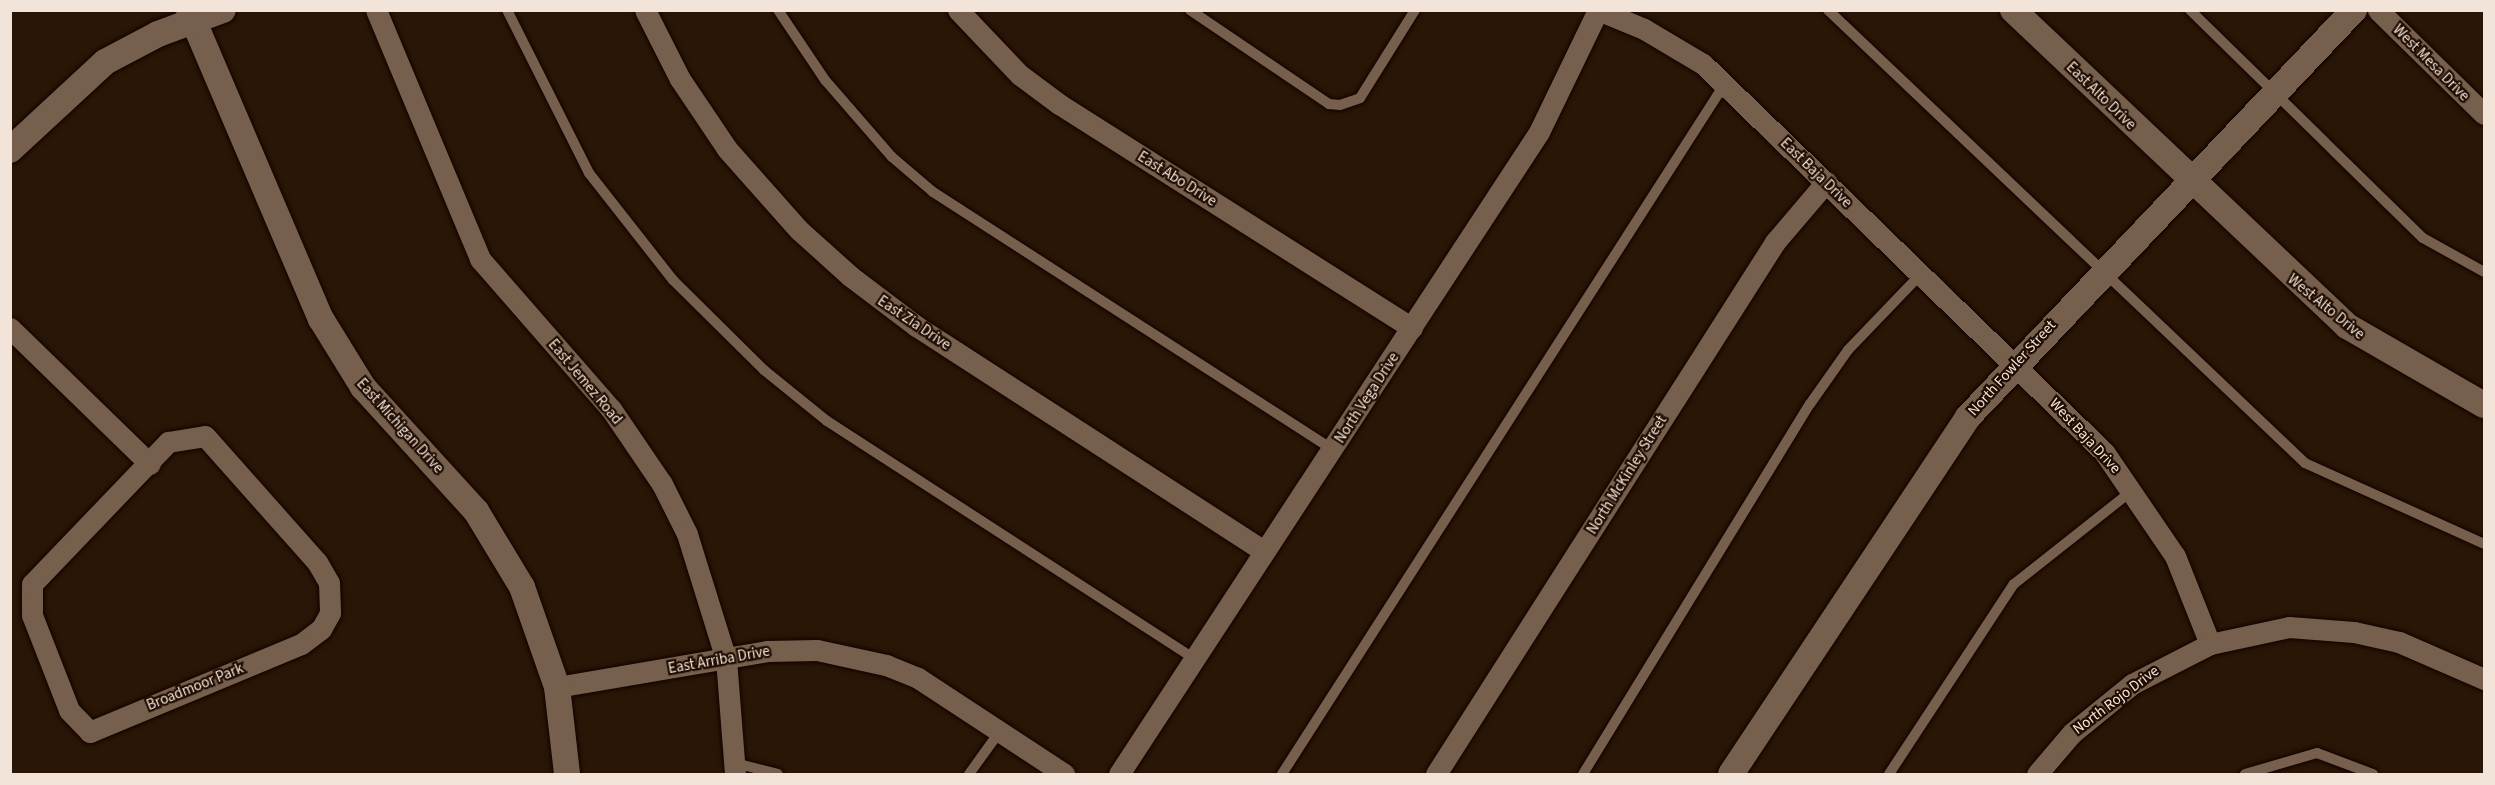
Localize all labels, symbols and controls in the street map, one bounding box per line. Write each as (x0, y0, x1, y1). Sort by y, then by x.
street label: West Mesa Drive (2389, 21, 2473, 105)
street label: East Alto Drive (2062, 58, 2140, 134)
street label: East Baja Drive (1776, 134, 1856, 212)
street label: East Abo Drive (1134, 148, 1220, 210)
street label: West Alto Drive (2284, 271, 2368, 343)
street label: East Zia Drive (874, 292, 954, 354)
street label: North Fowler Street (1964, 317, 2060, 419)
street label: East Jemez Road (544, 336, 626, 428)
street label: North Vega Drive (1331, 349, 1403, 447)
street label: East Michigan Drive (353, 375, 447, 477)
street label: West Baja Drive (2046, 395, 2124, 477)
street label: North McKinley Street (1583, 412, 1671, 538)
street label: East Arriba Drive (667, 642, 771, 678)
street label: Broadmoor Park (144, 659, 246, 715)
street label: North Rojo Drive (2069, 662, 2163, 738)

